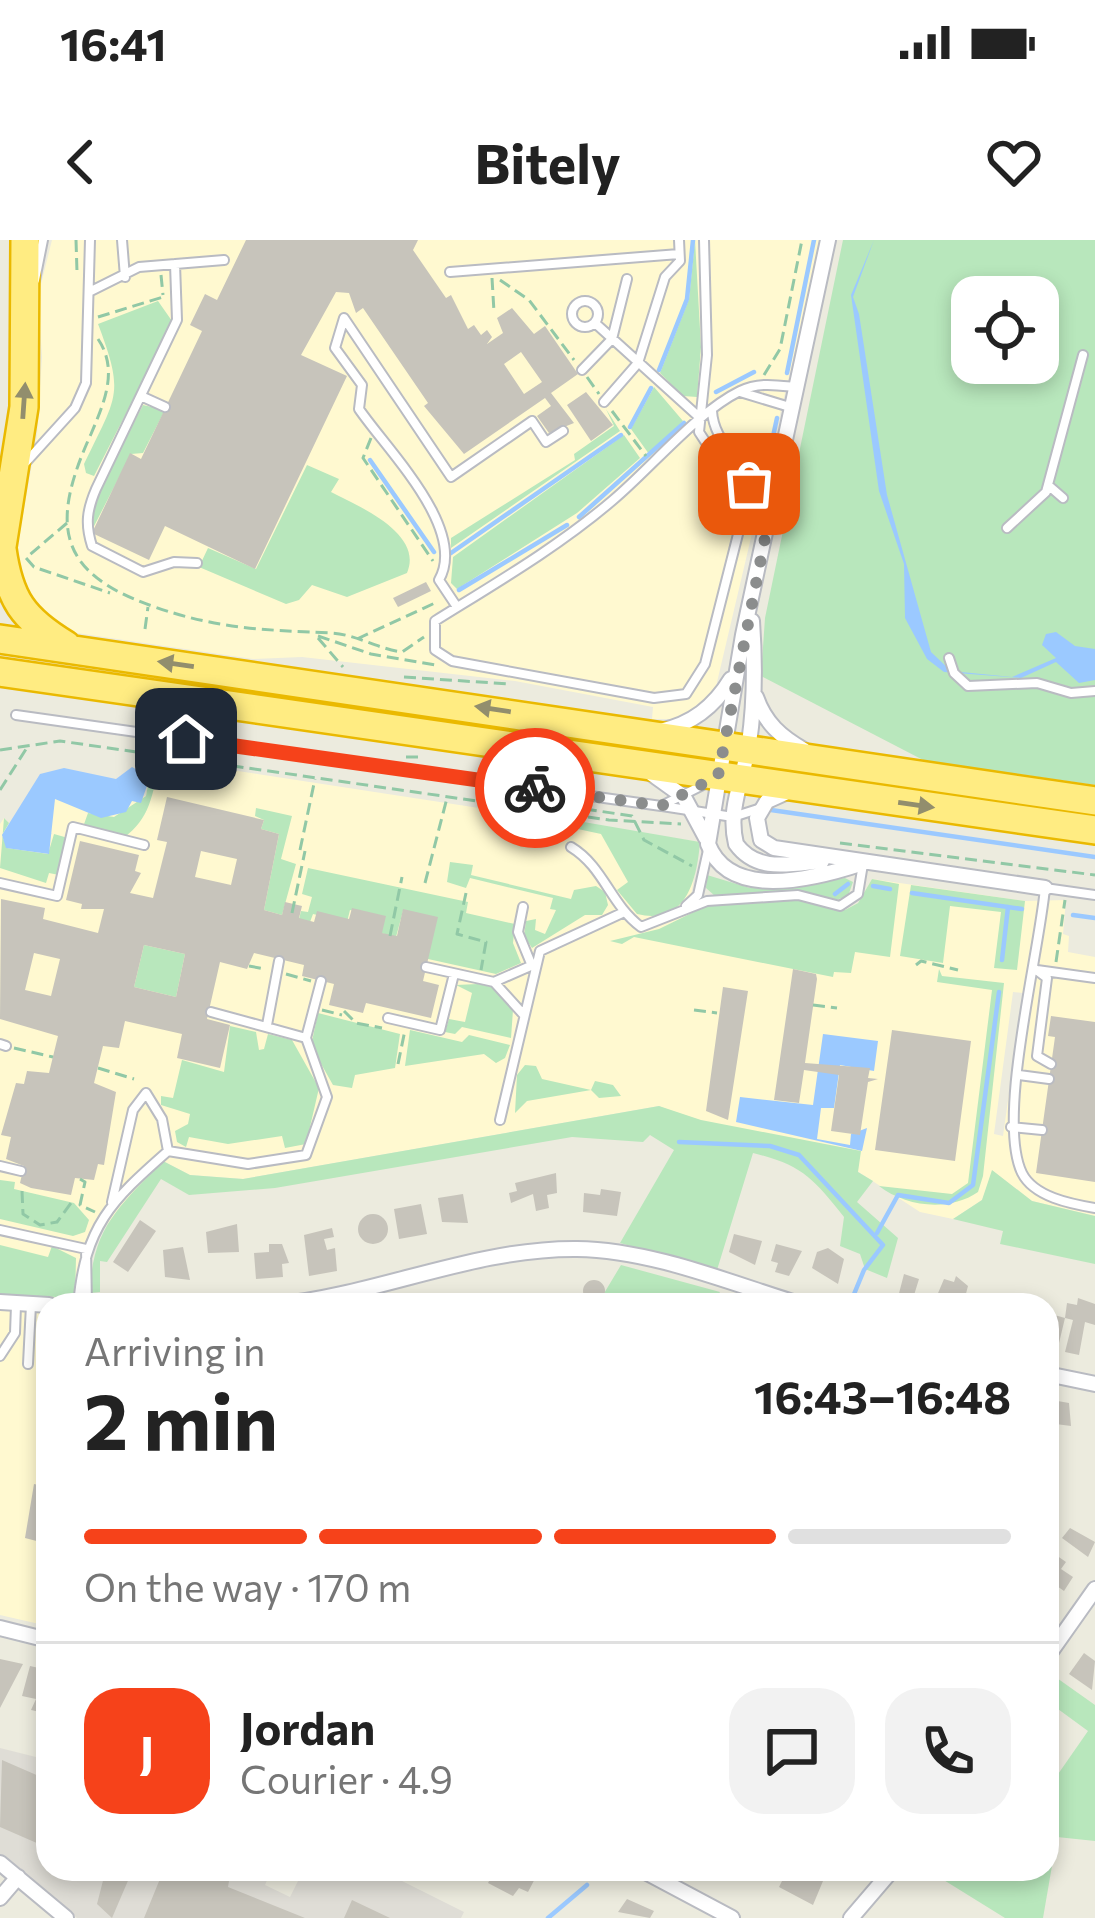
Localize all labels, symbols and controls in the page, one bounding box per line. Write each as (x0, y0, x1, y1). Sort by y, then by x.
text: 16:41 (60, 15, 167, 70)
icon: back (48, 129, 114, 195)
text: Bitely (474, 129, 621, 195)
icon: heart (981, 129, 1047, 195)
map controls (951, 276, 1059, 384)
button: locate (951, 276, 1059, 384)
one-way arrow (14, 382, 33, 419)
pin (698, 433, 800, 535)
icon: bag (716, 451, 782, 517)
one-way arrow (157, 654, 195, 673)
pin (135, 688, 237, 790)
one-way arrow (473, 700, 511, 718)
icon: home (153, 706, 219, 772)
courier (475, 728, 595, 848)
icon: bike (502, 755, 568, 821)
one-way arrow (898, 795, 936, 814)
text: Arriving in (84, 1326, 265, 1374)
text: 16:43–16:48 (754, 1368, 1011, 1423)
text: 2 min (84, 1371, 278, 1466)
text: On the way · 170 m (84, 1562, 411, 1610)
button: chat (729, 1688, 855, 1814)
button: phone (885, 1688, 1011, 1814)
text: Jordan (240, 1699, 375, 1754)
text: J (140, 1723, 154, 1778)
text: Courier · 4.9 (240, 1754, 453, 1802)

